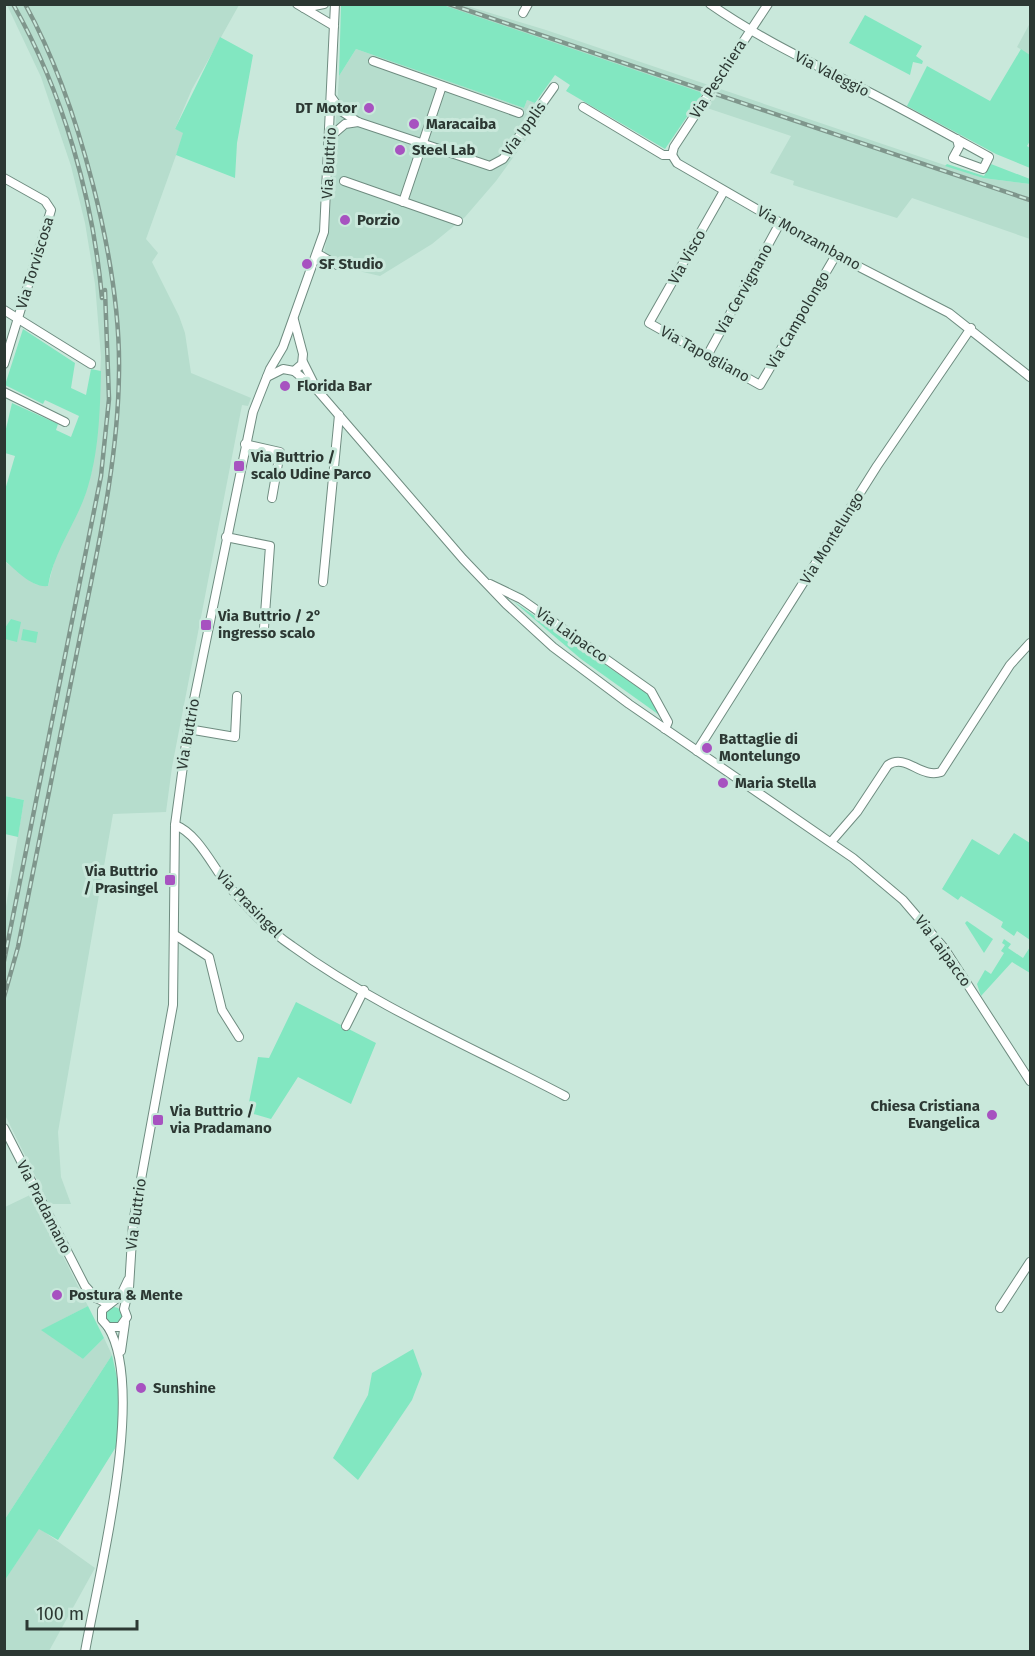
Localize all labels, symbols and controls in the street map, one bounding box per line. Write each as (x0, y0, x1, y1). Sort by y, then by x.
street label: Via Peschiera (686, 36, 750, 122)
street label: Via Valeggio (792, 47, 872, 101)
street label: Via Ipplis (498, 98, 550, 160)
place label: DT Motor (295, 99, 358, 117)
marker: DT Motor (362, 101, 376, 115)
place label: Maracaiba (426, 115, 496, 133)
marker: Maracaiba (407, 117, 421, 131)
street label: Via Buttrio (318, 126, 340, 200)
place label: Steel Lab (412, 141, 475, 159)
marker: Steel Lab (393, 143, 407, 157)
street label: Via Monzambano (754, 202, 864, 274)
place label: Porzio (357, 211, 400, 229)
marker: Porzio (338, 213, 352, 227)
street label: Via Torviscosa (12, 215, 58, 311)
street label: Via Visco (665, 226, 709, 288)
street label: Via Cervignano (712, 241, 776, 337)
place label: SF Studio (319, 255, 384, 273)
marker: SF Studio (300, 257, 314, 271)
street label: Via Campolongo (763, 268, 833, 372)
street label: Via Tapogliano (657, 322, 753, 386)
place label: Florida Bar (297, 377, 373, 395)
marker: Florida Bar (278, 379, 292, 393)
place label: Via Buttrio / scalo Udine Parco (250, 448, 371, 483)
marker: Via Buttrio / scalo Udine Parco (232, 459, 246, 473)
street label: Via Montelungo (796, 488, 868, 588)
street label: Via Laipacco (532, 604, 612, 666)
place label: Via Buttrio / 2° ingresso scalo (217, 607, 321, 642)
marker: Via Buttrio / 2° ingresso scalo (199, 618, 213, 632)
street label: Via Buttrio (173, 697, 203, 771)
place label: Battaglie di Montelungo (719, 730, 801, 765)
marker: Battaglie di Montelungo (700, 741, 714, 755)
place label: Maria Stella (735, 774, 816, 792)
marker: Maria Stella (716, 776, 730, 790)
place label: Via Buttrio / Prasingel (84, 862, 159, 897)
street label: Via Prasingel (212, 867, 286, 942)
marker: Via Buttrio / Prasingel (163, 873, 177, 887)
street label: Via Laipacco (911, 912, 975, 990)
place label: Chiesa Cristiana Evangelica (870, 1097, 980, 1132)
place label: Via Buttrio / via Pradamano (169, 1102, 272, 1137)
marker: Chiesa Cristiana Evangelica (985, 1108, 999, 1122)
marker: Via Buttrio / via Pradamano (151, 1113, 165, 1127)
street label: Via Pradamano (13, 1157, 75, 1257)
street label: Via Buttrio (122, 1177, 150, 1251)
place label: Postura & Mente (69, 1286, 183, 1304)
marker: Postura & Mente (50, 1288, 64, 1302)
place label: Sunshine (153, 1379, 216, 1397)
marker: Sunshine (134, 1381, 148, 1395)
scale bar (27, 1593, 136, 1631)
text: 100 m (36, 1603, 84, 1625)

